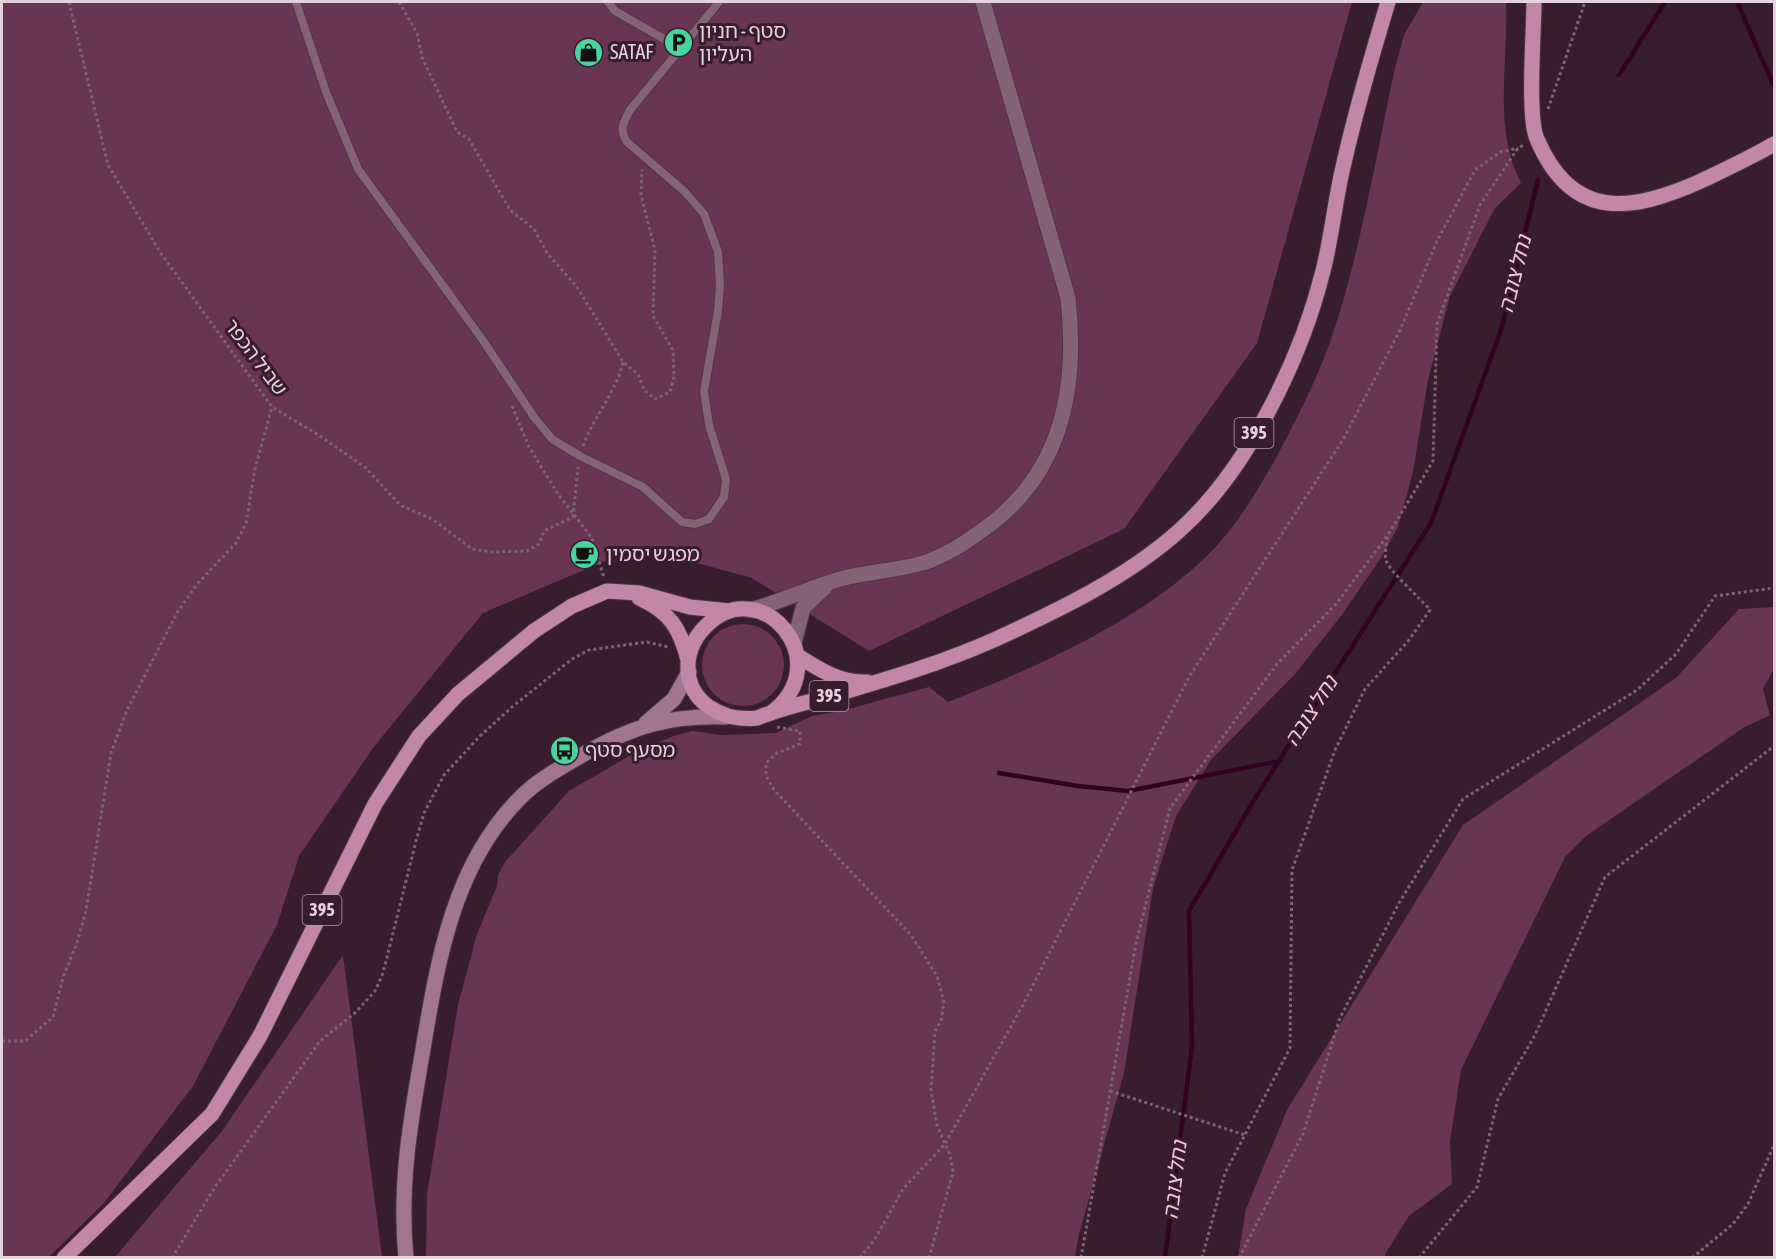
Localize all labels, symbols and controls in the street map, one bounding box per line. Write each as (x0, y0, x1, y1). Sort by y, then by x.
place label: סטף - חניון העליון (699, 19, 786, 65)
parking icon: סטף - חניון העליון (662, 26, 694, 58)
shop icon: SATAF (573, 36, 605, 68)
place label: SATAF (610, 40, 653, 63)
water label: נחל צובה (1493, 231, 1536, 315)
street label: שביל הכפר (220, 314, 293, 399)
road number: 395 (1234, 418, 1274, 448)
cafe icon: מפגש יסמין (569, 538, 601, 570)
place label: מפגש יסמין (606, 542, 700, 565)
water label: נחל צובה (1279, 669, 1343, 750)
road number: 395 (810, 681, 848, 711)
bus stop icon: מסעף סטף (548, 734, 580, 766)
place label: מסעף סטף (585, 738, 675, 761)
road number: 395 (302, 895, 342, 925)
water label: נחל צובה (1157, 1137, 1191, 1220)

